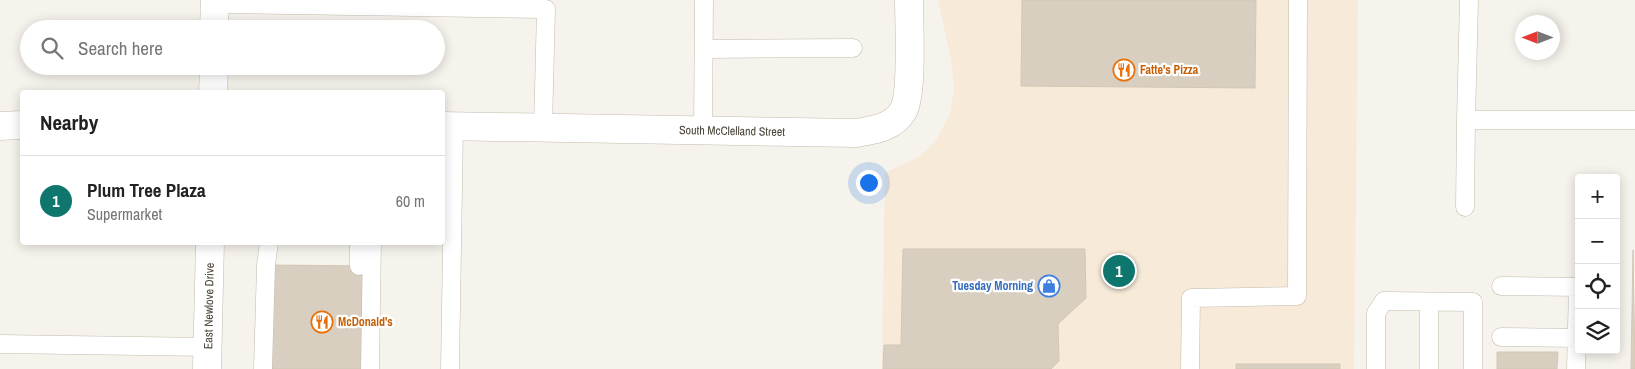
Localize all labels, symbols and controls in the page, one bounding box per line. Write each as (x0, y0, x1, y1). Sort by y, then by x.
north arrow (1515, 15, 1560, 60)
search box (20, 20, 445, 75)
icon: search (38, 34, 66, 62)
text: Search here (78, 35, 163, 61)
restaurant icon: Fatte's Pizza (1112, 58, 1136, 82)
place label: Fatte's Pizza (1140, 62, 1199, 78)
text: Nearby (40, 108, 98, 137)
street label: South McClelland Street (679, 122, 785, 140)
your location (856, 170, 882, 196)
map controls (1575, 174, 1620, 354)
button: + (1575, 174, 1620, 219)
text: Plum Tree Plaza (87, 177, 206, 203)
text: 1 (52, 190, 60, 212)
text: 60 m (396, 190, 425, 212)
text: Supermarket (87, 203, 162, 225)
button: − (1575, 219, 1620, 264)
pin: 1 (1103, 252, 1135, 290)
street label: East Newlove Drive (200, 263, 218, 349)
button: locate (1575, 264, 1620, 309)
shop icon: Tuesday Morning (1037, 274, 1061, 298)
place label: Tuesday Morning (952, 278, 1033, 294)
button: layers (1575, 309, 1620, 354)
restaurant icon: McDonald's (310, 310, 334, 334)
place label: McDonald's (338, 314, 393, 330)

